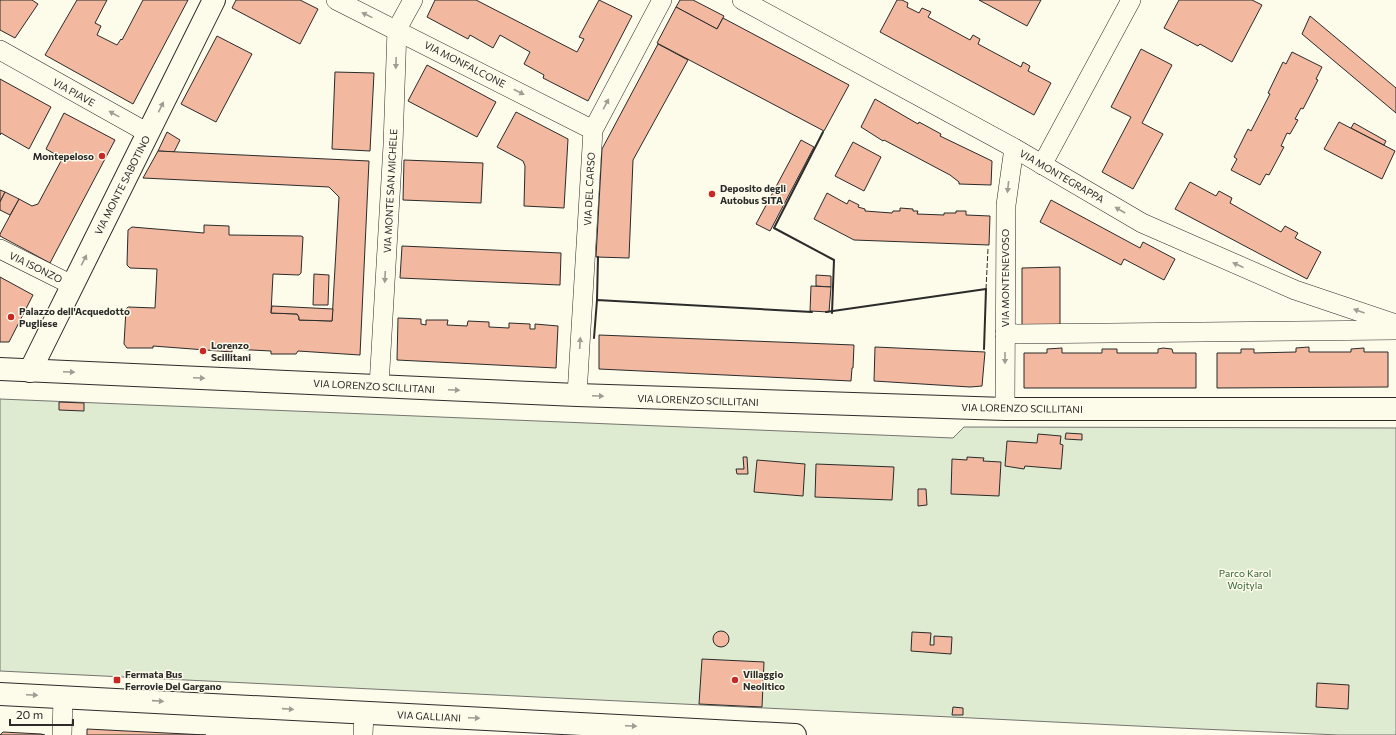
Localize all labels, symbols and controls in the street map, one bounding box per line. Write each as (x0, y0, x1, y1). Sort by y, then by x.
one-way arrow (361, 12, 372, 18)
street label: VIA MONFALCONE (422, 38, 508, 90)
one-way arrow (392, 57, 399, 69)
street label: VIA PIAVE (51, 75, 97, 109)
one-way arrow (513, 89, 524, 95)
one-way arrow (603, 99, 610, 110)
one-way arrow (158, 101, 164, 112)
one-way arrow (108, 110, 120, 117)
street label: VIA MONTE SAN MICHELE (381, 129, 399, 253)
street label: VIA MONTE SABOTINO (92, 133, 152, 237)
street label: VIA MONTEGRAPPA (1018, 147, 1107, 205)
place label: Montepeloso (33, 150, 94, 162)
marker: Montepeloso (97, 151, 107, 161)
street label: VIA DEL CARSO (581, 152, 597, 226)
one-way arrow (1005, 181, 1011, 193)
place label: Deposito degli Autobus SITA (720, 182, 786, 206)
marker: Deposito degli Autobus SITA (707, 189, 717, 199)
one-way arrow (1114, 206, 1126, 213)
street label: VIA MONTENEVOSO (999, 229, 1011, 327)
street label: VIA ISONZO (7, 249, 65, 285)
one-way arrow (81, 255, 88, 266)
one-way arrow (1232, 262, 1243, 268)
one-way arrow (382, 271, 389, 283)
place label: Palazzo dell'Acquedotto Pugliese (19, 305, 130, 329)
one-way arrow (1353, 308, 1365, 314)
marker: Palazzo dell'Acquedotto Pugliese (6, 312, 16, 322)
one-way arrow (577, 336, 583, 349)
place label: Lorenzo Scillitani (211, 339, 251, 363)
marker: Lorenzo Scillitani (198, 346, 208, 356)
one-way arrow (1002, 352, 1008, 365)
one-way arrow (63, 369, 75, 376)
one-way arrow (193, 375, 205, 382)
street label: VIA LORENZO SCILLITANI (313, 377, 435, 395)
one-way arrow (448, 386, 460, 393)
street label: VIA LORENZO SCILLITANI (637, 392, 759, 408)
one-way arrow (592, 393, 605, 399)
street label: VIA LORENZO SCILLITANI (961, 401, 1083, 415)
park label: Parco Karol Wojtyla (1219, 567, 1271, 591)
place label: Fermata Bus Ferrovie Del Gargano (125, 668, 222, 692)
place label: Villaggio Neolitico (743, 668, 785, 692)
marker: Fermata Bus Ferrovie Del Gargano (112, 675, 122, 685)
marker: Villaggio Neolitico (730, 675, 740, 685)
one-way arrow (26, 692, 38, 699)
one-way arrow (152, 697, 164, 704)
scale bar (10, 701, 73, 727)
one-way arrow (282, 705, 294, 712)
text: 20 m (16, 707, 43, 721)
street label: VIA GALLIANI (397, 708, 461, 724)
one-way arrow (468, 715, 480, 722)
one-way arrow (625, 722, 637, 729)

